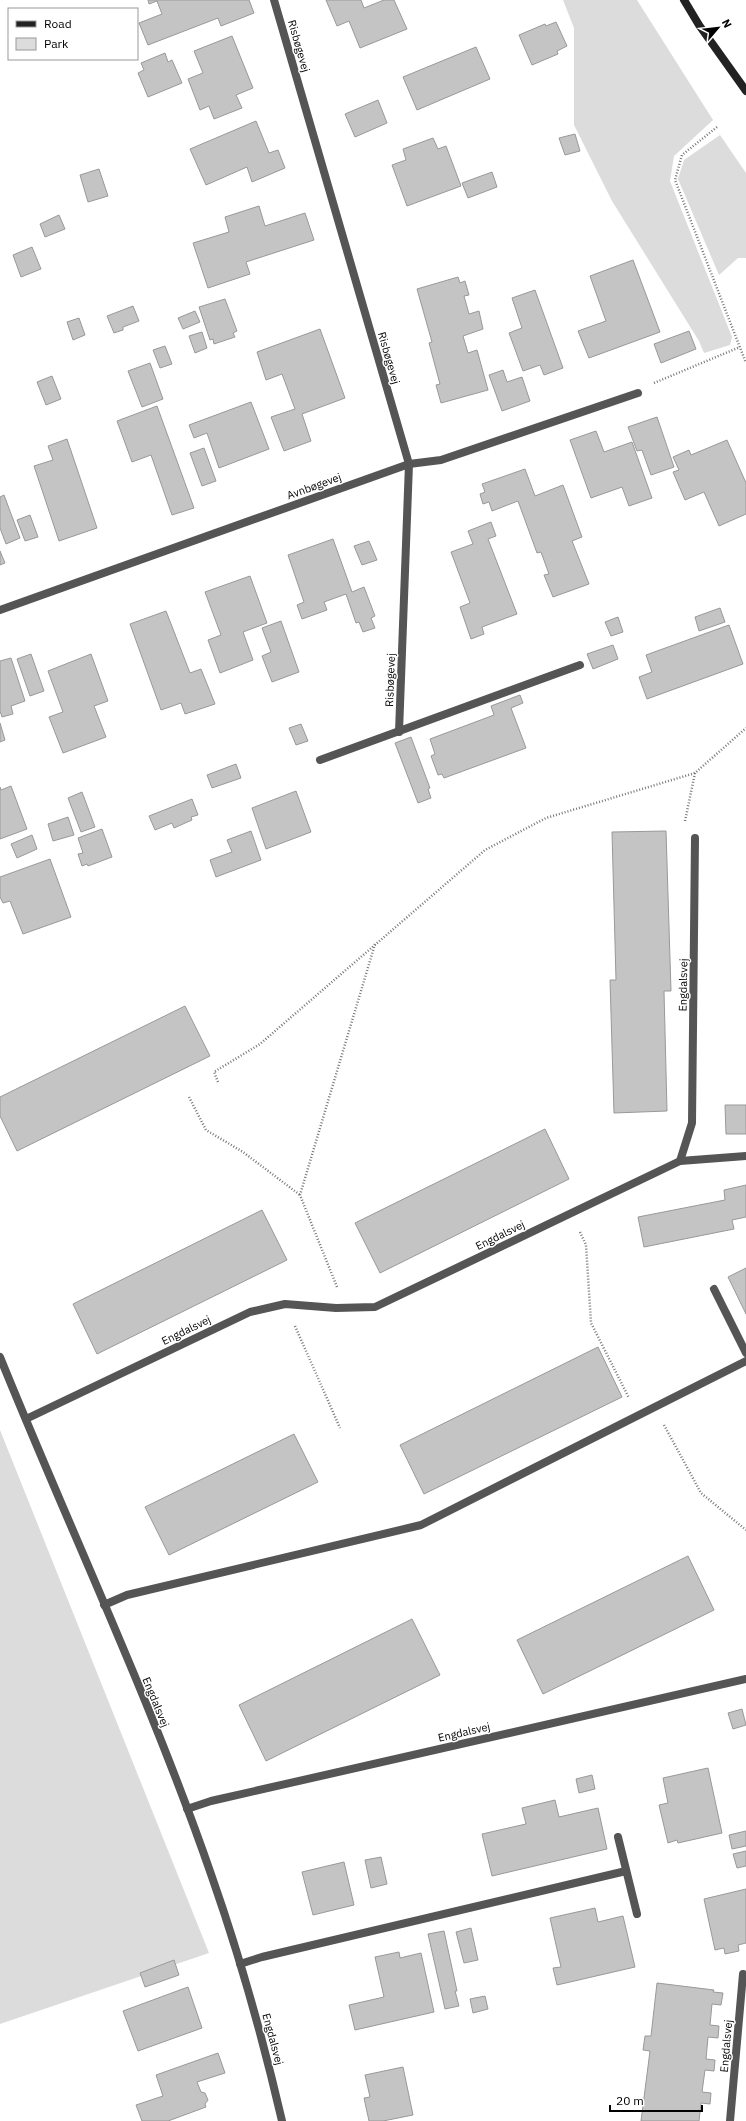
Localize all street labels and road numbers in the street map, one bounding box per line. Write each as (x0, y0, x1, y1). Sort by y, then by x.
street label: Risbøgevej (285, 18, 313, 74)
street label: Risbøgevej (375, 330, 403, 386)
street label: Avnbøgevej (285, 470, 343, 502)
street label: Risbøgevej (382, 653, 398, 707)
street label: Engdalsvej (676, 958, 690, 1012)
street label: Engdalsvej (473, 1217, 527, 1253)
street label: Engdalsvej (159, 1312, 213, 1348)
street label: Engdalsvej (140, 1675, 172, 1729)
street label: Engdalsvej (437, 1719, 491, 1745)
street label: Engdalsvej (259, 2012, 287, 2066)
street label: Engdalsvej (717, 2019, 735, 2073)

